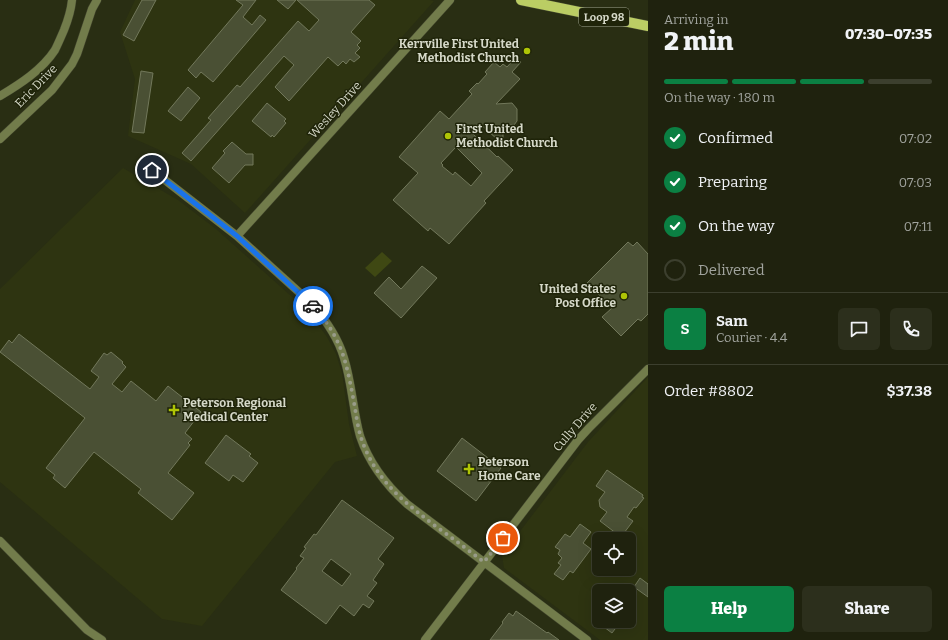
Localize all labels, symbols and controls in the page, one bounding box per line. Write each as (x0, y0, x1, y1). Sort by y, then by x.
road number: Loop 98 (579, 8, 629, 26)
text: Arriving in (664, 12, 729, 27)
text: 07:30–07:35 (845, 25, 932, 43)
text: 2 min (664, 26, 734, 57)
place label: Kerrville First United Methodist Church (399, 37, 520, 65)
marker: Kerrville First United Methodist Church (522, 46, 532, 56)
street label: Eric Drive (12, 62, 60, 110)
street label: Wesley Drive (306, 79, 364, 141)
text: On the way · 180 m (664, 90, 775, 105)
place label: First United Methodist Church (456, 122, 558, 150)
icon: check (664, 127, 686, 149)
text: Confirmed (698, 129, 773, 147)
marker: First United Methodist Church (443, 131, 453, 141)
text: 07:02 (899, 131, 932, 146)
pin (135, 153, 169, 187)
icon: home (141, 159, 163, 181)
icon: check (664, 171, 686, 193)
text: Preparing (698, 173, 767, 191)
text: 07:03 (899, 175, 932, 190)
icon: check (664, 215, 686, 237)
text: On the way (698, 217, 775, 235)
text: 07:11 (904, 219, 932, 234)
text: Delivered (698, 261, 765, 279)
place label: United States Post Office (539, 282, 616, 310)
courier (293, 286, 333, 326)
marker: United States Post Office (619, 291, 629, 301)
icon: car (302, 295, 324, 317)
button: chat (838, 308, 880, 350)
button: phone (890, 308, 932, 350)
text: Sam (716, 312, 748, 330)
text: S (680, 320, 690, 338)
text: Courier · 4.4 (716, 330, 787, 345)
text: Order #8802 (664, 382, 754, 400)
text: $37.38 (887, 382, 932, 400)
place label: Peterson Regional Medical Center (183, 396, 287, 424)
street label: Cully Drive (550, 400, 600, 454)
marker: Peterson Regional Medical Center (168, 404, 180, 416)
place label: Peterson Home Care (478, 455, 541, 483)
marker: Peterson Home Care (463, 463, 475, 475)
pin (486, 521, 520, 555)
icon: bag (492, 527, 514, 549)
map controls (592, 532, 636, 628)
button: locate (592, 532, 636, 576)
button: layers (592, 584, 636, 628)
button: Help (664, 586, 794, 632)
button: Share (802, 586, 932, 632)

